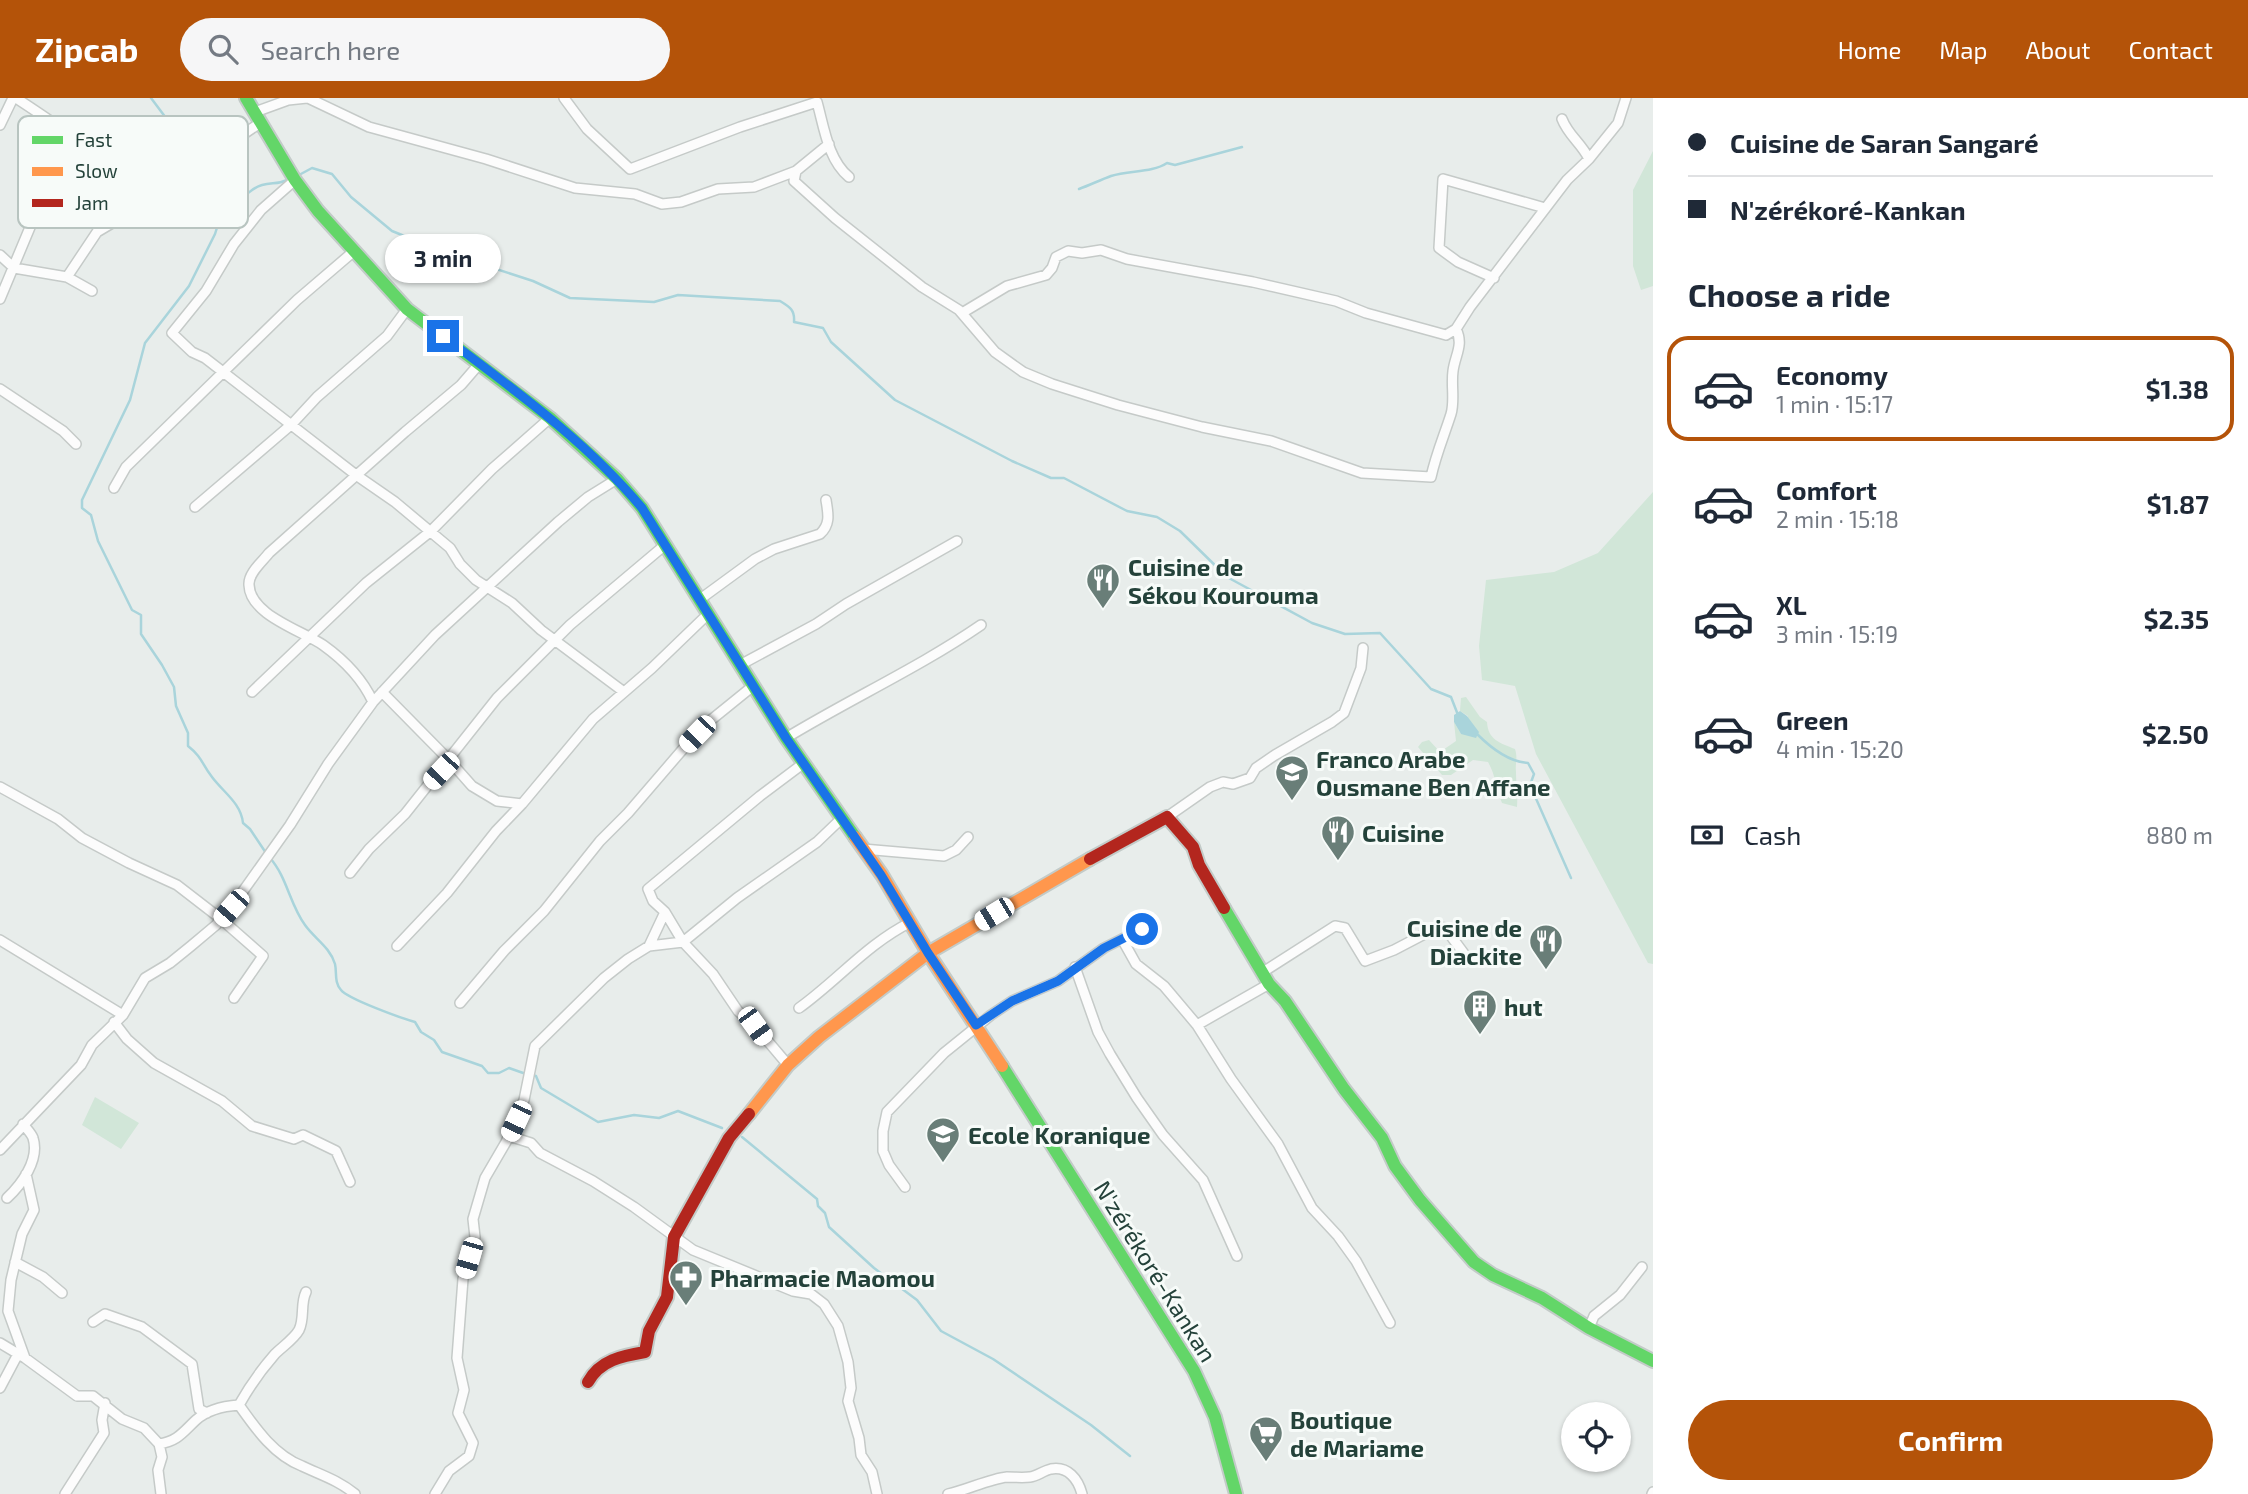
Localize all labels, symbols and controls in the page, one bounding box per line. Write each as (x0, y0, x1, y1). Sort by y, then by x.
search box (180, 18, 670, 81)
text: Zipcab (35, 29, 138, 69)
icon: search (204, 30, 242, 68)
text: Search here (260, 34, 400, 65)
text: Home (1838, 35, 1901, 64)
text: Map (1939, 35, 1987, 64)
text: About (2025, 35, 2091, 64)
text: Contact (2129, 35, 2213, 64)
legend (18, 116, 248, 228)
text: Cuisine de Saran Sangaré (1730, 127, 2039, 158)
text: Fast (75, 128, 112, 151)
text: Slow (75, 159, 118, 182)
text: Jam (75, 191, 109, 214)
text: N'zérékoré-Kankan (1730, 194, 1966, 225)
callout: 3 min (385, 234, 501, 284)
text: 3 min (414, 244, 472, 272)
text: Choose a ride (1688, 275, 1891, 313)
route end (427, 320, 459, 352)
icon: car (1692, 357, 1755, 420)
text: Economy (1776, 359, 1888, 390)
text: $1.38 (2145, 373, 2209, 404)
text: 1 min · 15:17 (1776, 390, 1893, 418)
icon: car (1692, 472, 1755, 535)
text: Comfort (1776, 474, 1877, 505)
text: $1.87 (2146, 488, 2209, 519)
text: 2 min · 15:18 (1776, 505, 1899, 533)
place label: Cuisine de Sékou Kourouma (1128, 552, 1319, 609)
restaurant icon: Cuisine de Sékou Kourouma (1084, 561, 1122, 610)
icon: car (1692, 587, 1755, 650)
text: XL (1776, 589, 1807, 620)
text: $2.35 (2143, 603, 2209, 634)
text: 3 min · 15:19 (1776, 620, 1898, 648)
icon: car (1692, 702, 1755, 765)
text: Green (1776, 704, 1849, 735)
car (675, 712, 720, 756)
text: $2.50 (2142, 718, 2209, 749)
text: 4 min · 15:20 (1776, 735, 1904, 763)
place label: Franco Arabe Ousmane Ben Affane (1316, 744, 1551, 801)
car (419, 748, 464, 794)
school or university icon: Franco Arabe Ousmane Ben Affane (1273, 753, 1311, 802)
restaurant icon: Cuisine (1319, 813, 1357, 862)
icon: cash (1688, 816, 1726, 854)
place label: Cuisine (1362, 818, 1444, 847)
text: Cash (1744, 819, 1801, 850)
text: 880 m (2146, 821, 2213, 849)
car (210, 885, 253, 931)
car (971, 894, 1018, 934)
route start (1126, 913, 1158, 945)
place label: Cuisine de Diackite (1407, 913, 1522, 970)
restaurant icon: Cuisine de Diackite (1527, 922, 1565, 971)
building icon: hut (1461, 987, 1499, 1036)
place label: hut (1504, 992, 1543, 1021)
car (735, 1003, 776, 1049)
car (498, 1098, 535, 1144)
school or university icon: Ecole Koranique (924, 1115, 962, 1164)
place label: Ecole Koranique (968, 1120, 1151, 1149)
street label: N'zérékoré-Kankan (1089, 1175, 1223, 1367)
car (454, 1235, 485, 1281)
pharmacy icon: Pharmacie Maomou (667, 1258, 705, 1307)
place label: Pharmacie Maomou (710, 1263, 935, 1292)
button: Confirm (1688, 1400, 2213, 1480)
map controls (1561, 1402, 1631, 1472)
button: locate (1561, 1402, 1631, 1472)
place label: Boutique de Mariame (1290, 1405, 1424, 1462)
supermarket icon: Boutique de Mariame (1247, 1414, 1285, 1463)

